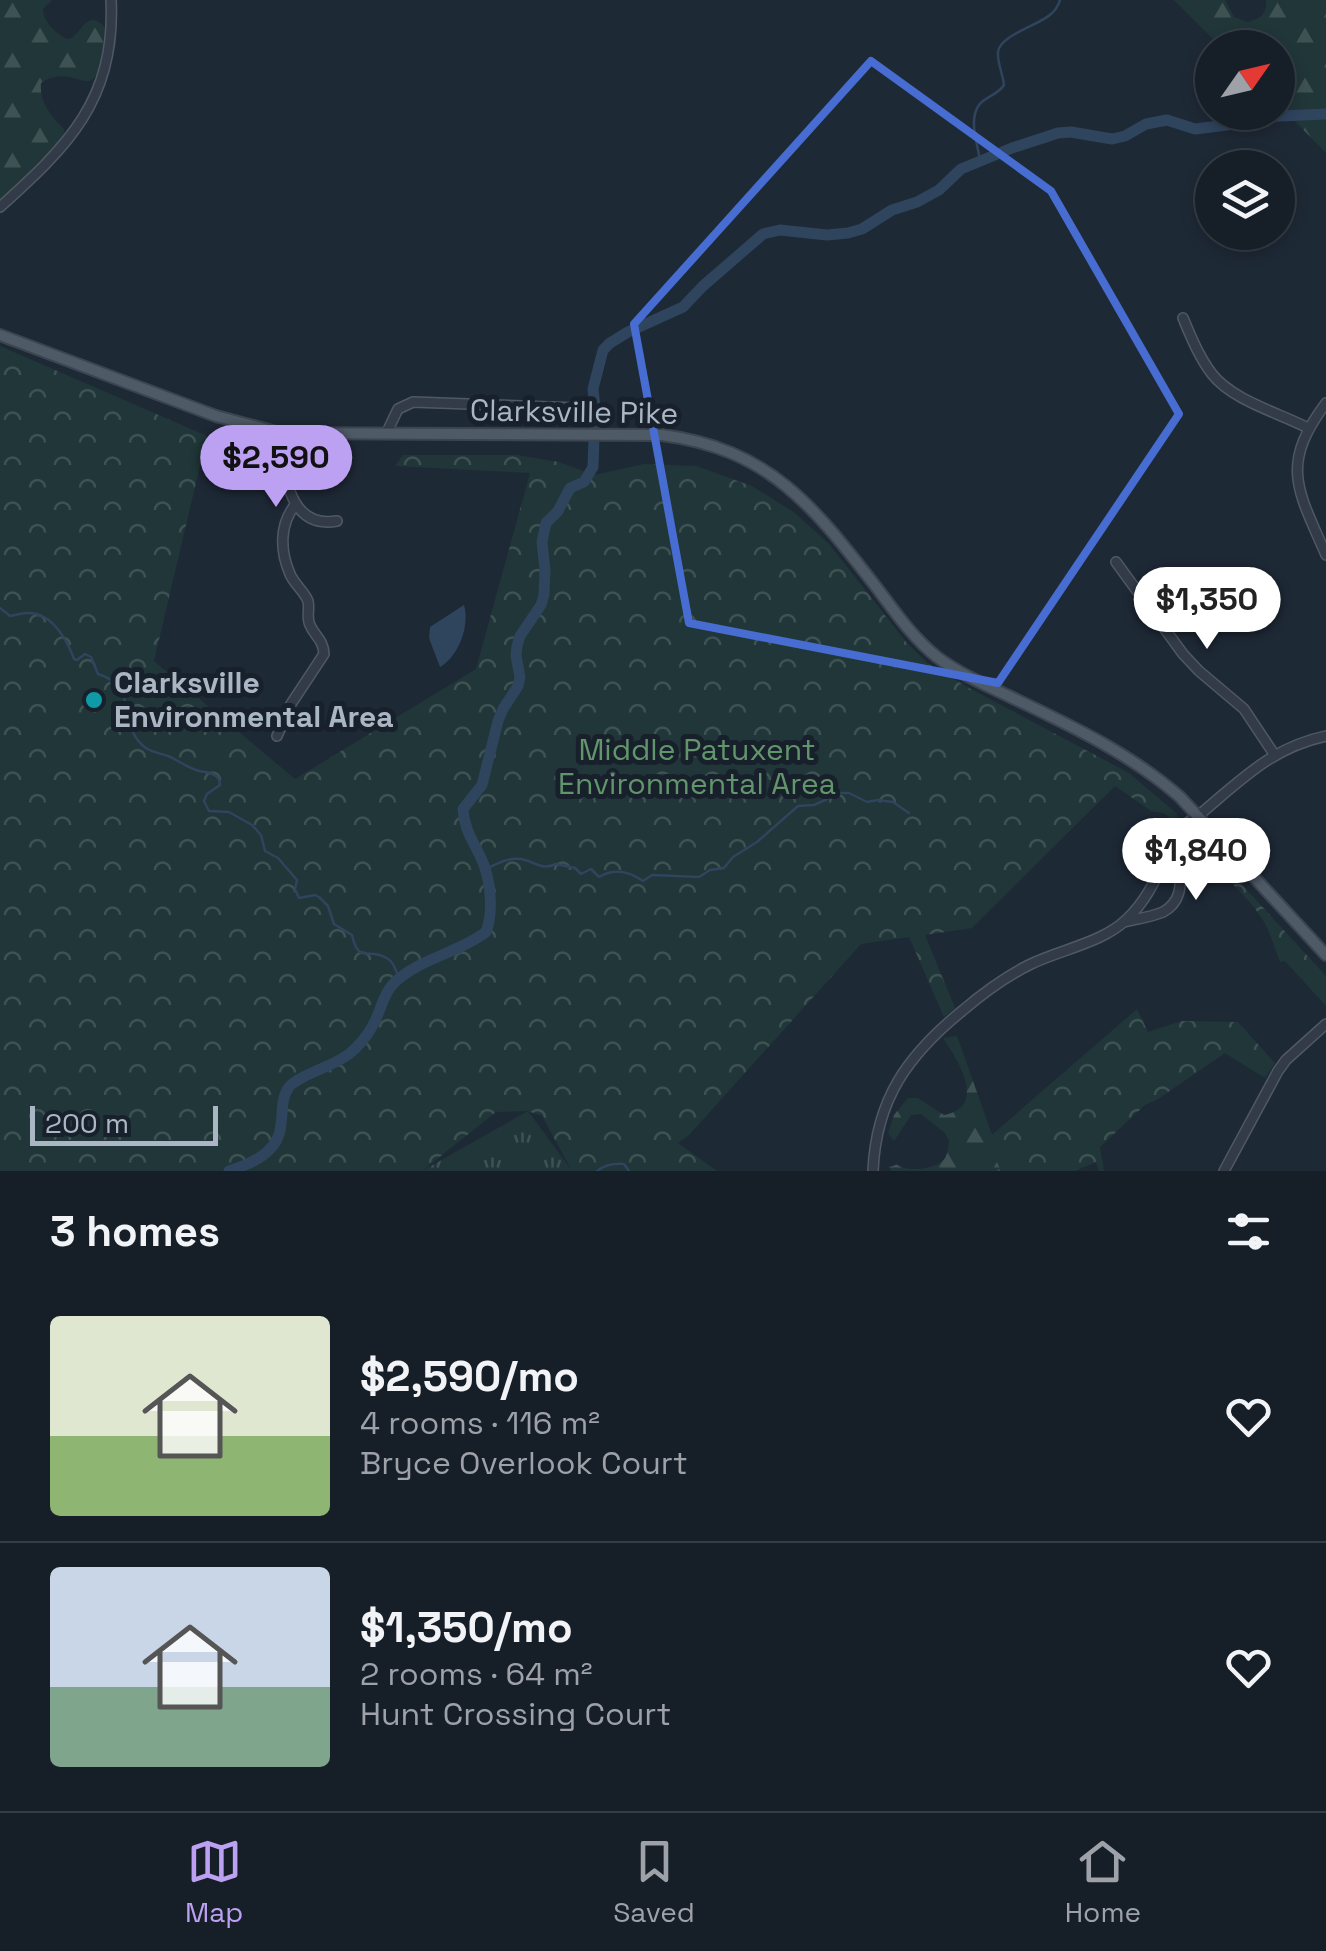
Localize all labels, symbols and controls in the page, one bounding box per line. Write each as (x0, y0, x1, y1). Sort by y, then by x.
north arrow (1195, 30, 1295, 130)
map controls (1195, 30, 1295, 250)
button: layers (1195, 150, 1295, 250)
street label: Clarksville Pike (469, 390, 679, 433)
pin: $2,590 (195, 425, 357, 510)
text: $2,590 (222, 437, 330, 477)
pin: $1,350 (1126, 567, 1288, 652)
text: $1,350 (1156, 579, 1258, 619)
place label: Clarksville Environmental Area (114, 663, 394, 736)
marker: Clarksville Environmental Area (83, 689, 105, 711)
park label: Middle Patuxent Environmental Area (558, 730, 836, 803)
pin: $1,840 (1115, 818, 1277, 903)
text: $1,840 (1144, 830, 1248, 870)
scale bar (30, 1101, 218, 1146)
text: 200 m (45, 1105, 129, 1141)
icon: filters (1221, 1204, 1276, 1259)
text: 3 homes (50, 1205, 220, 1258)
text: $2,590/mo (360, 1350, 579, 1403)
icon: home (130, 1356, 250, 1476)
icon: heart (1221, 1389, 1276, 1444)
text: 4 rooms · 116 m² (360, 1403, 600, 1443)
text: Bryce Overlook Court (360, 1443, 688, 1483)
text: $1,350/mo (360, 1601, 573, 1654)
icon: home (130, 1607, 250, 1727)
icon: heart (1221, 1640, 1276, 1695)
text: 2 rooms · 64 m² (360, 1654, 592, 1694)
text: Hunt Crossing Court (360, 1694, 671, 1734)
tab: Map (185, 1834, 243, 1930)
tab: Saved (613, 1834, 695, 1930)
tab: Home (1065, 1834, 1141, 1930)

